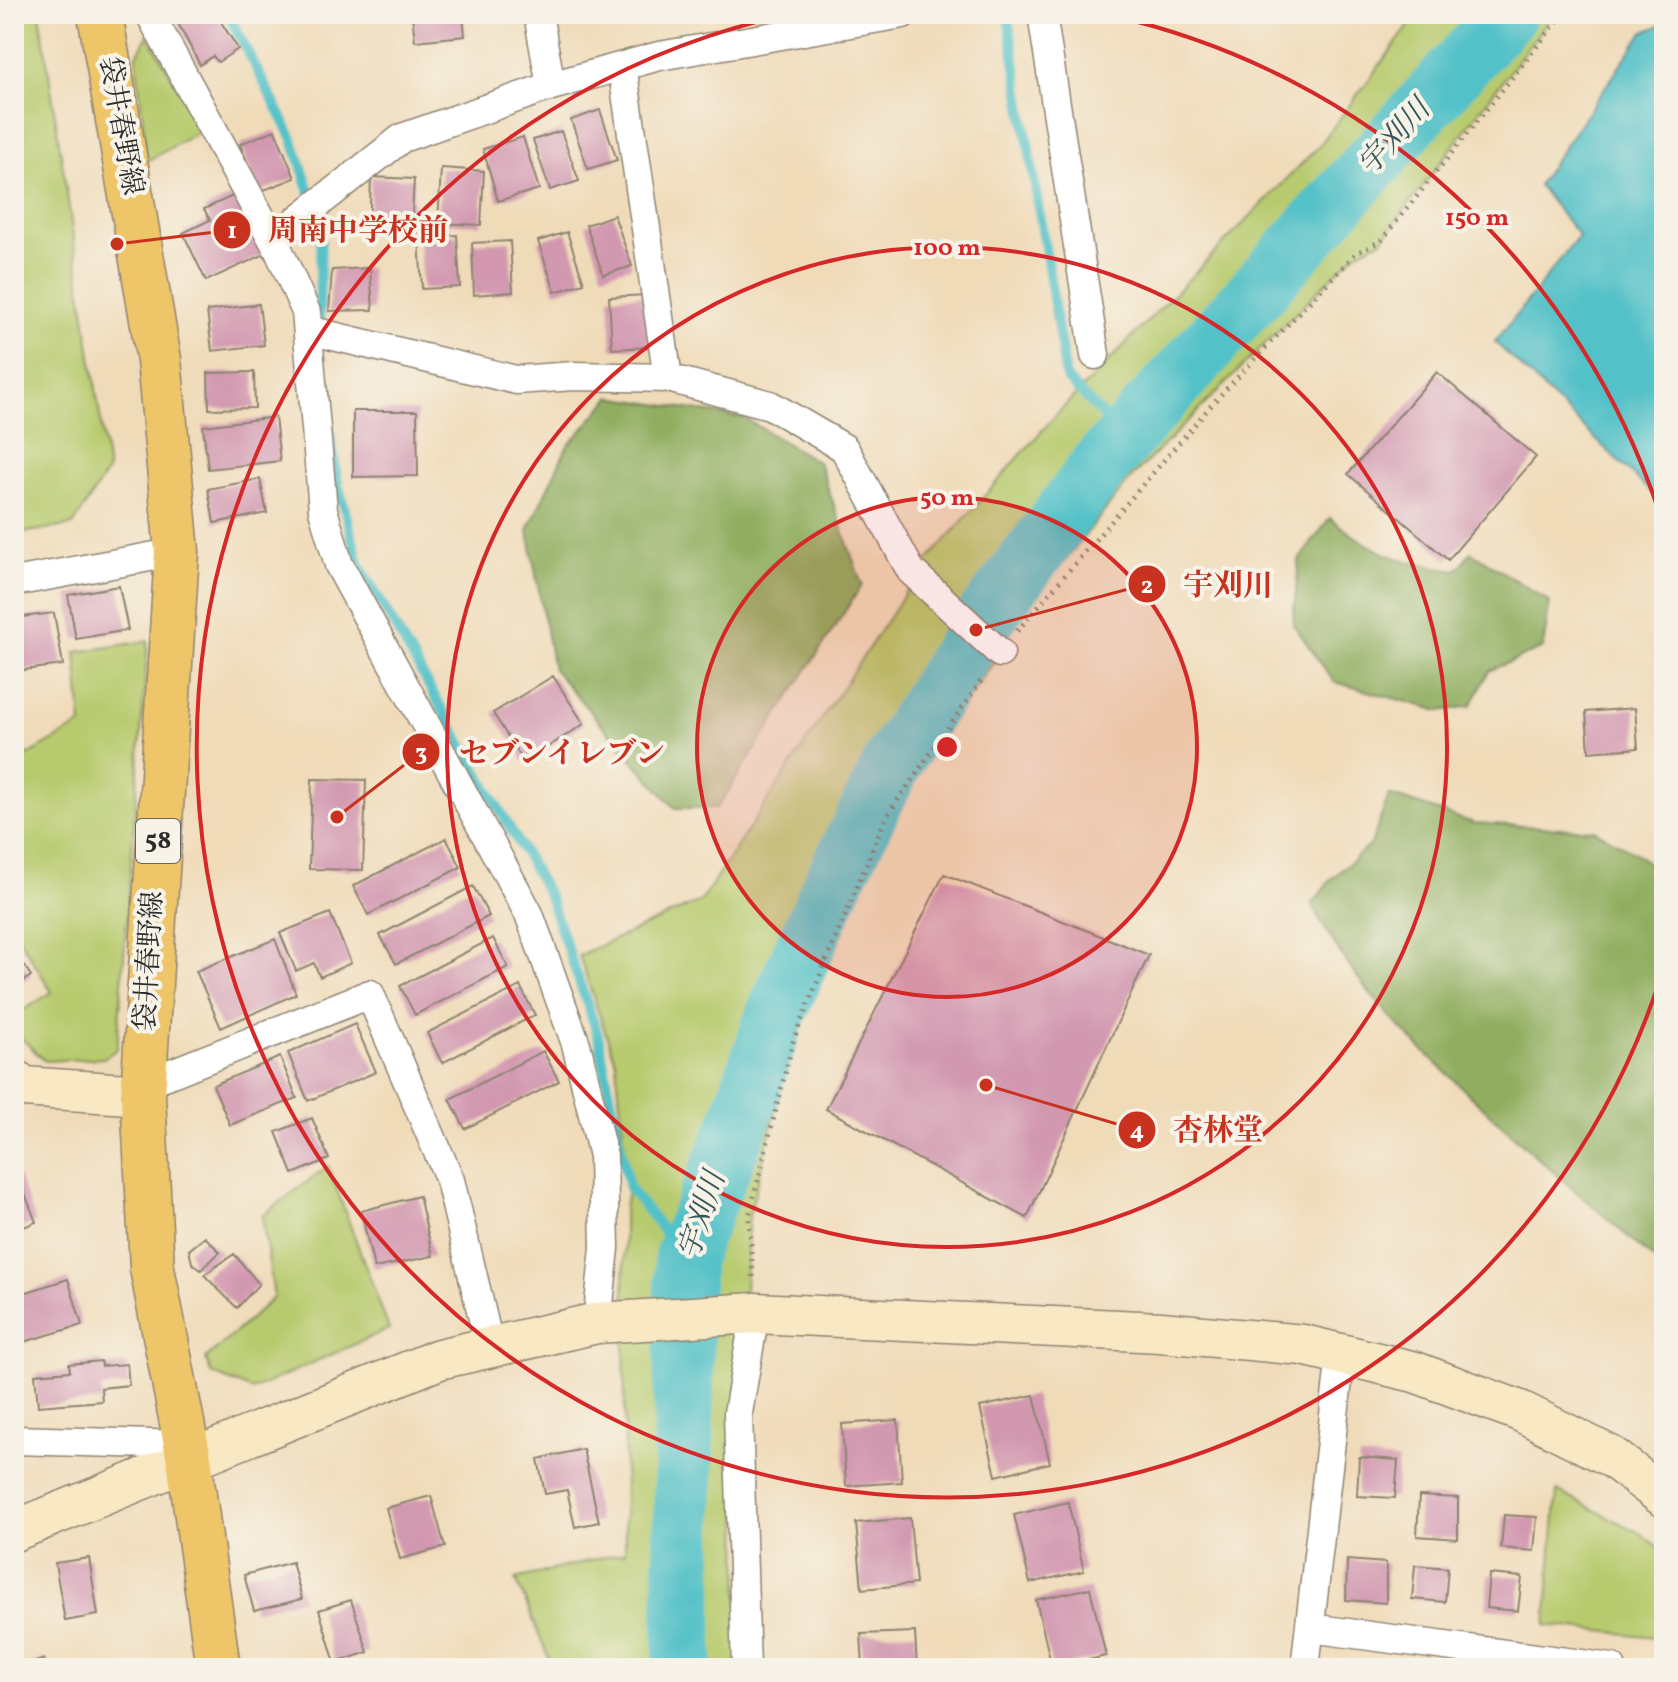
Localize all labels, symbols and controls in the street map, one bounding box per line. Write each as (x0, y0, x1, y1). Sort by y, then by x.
street label: 袋井春野線 (89, 54, 151, 198)
water label: 宇刈川 (1349, 88, 1443, 185)
text: 150 m (1445, 202, 1509, 236)
callout: 周南中学校前 (212, 203, 464, 257)
text: 周南中学校前 (268, 211, 448, 253)
text: 1 (227, 215, 237, 249)
text: 100 m (913, 232, 981, 266)
text: 50 m (920, 482, 974, 516)
callout: 宇刈川 (1127, 557, 1289, 611)
text: 宇刈川 (1183, 566, 1273, 608)
text: 2 (1141, 570, 1153, 604)
callout: セブンイレブン (401, 725, 683, 779)
centre of rings (933, 733, 961, 761)
text: セブンイレブン (459, 734, 665, 776)
text: 3 (415, 737, 427, 771)
road number: 58 (136, 819, 180, 863)
street label: 袋井春野線 (127, 890, 173, 1032)
callout: 杏林堂 (1117, 1103, 1279, 1157)
text: 杏林堂 (1173, 1111, 1263, 1153)
text: 4 (1130, 1115, 1144, 1149)
water label: 宇刈川 (669, 1164, 738, 1265)

